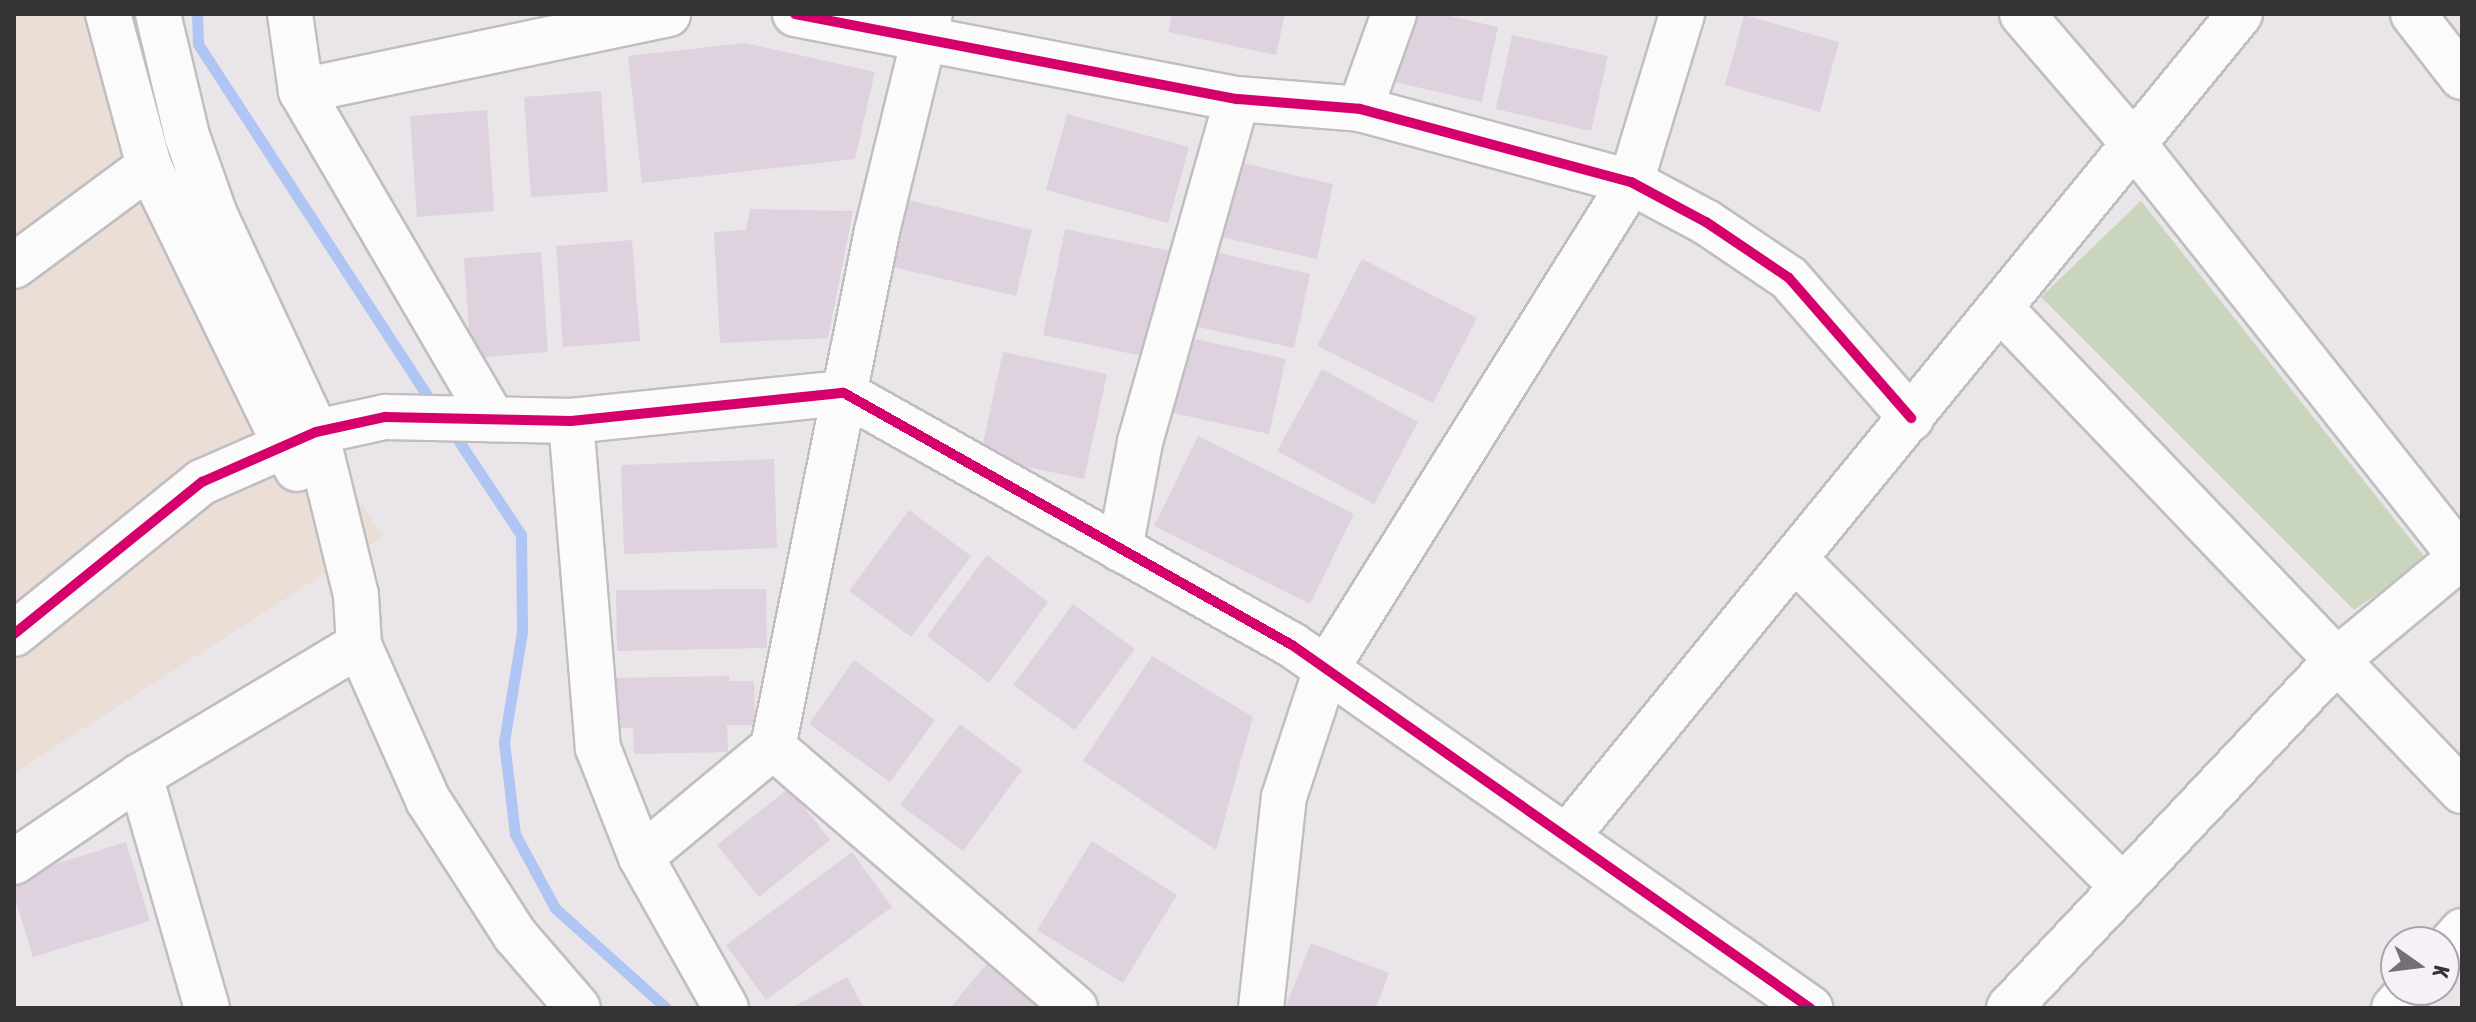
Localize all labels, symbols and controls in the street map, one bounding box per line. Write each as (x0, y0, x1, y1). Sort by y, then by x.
north arrow (2380, 926, 2460, 1006)
text: K (2427, 963, 2455, 980)

